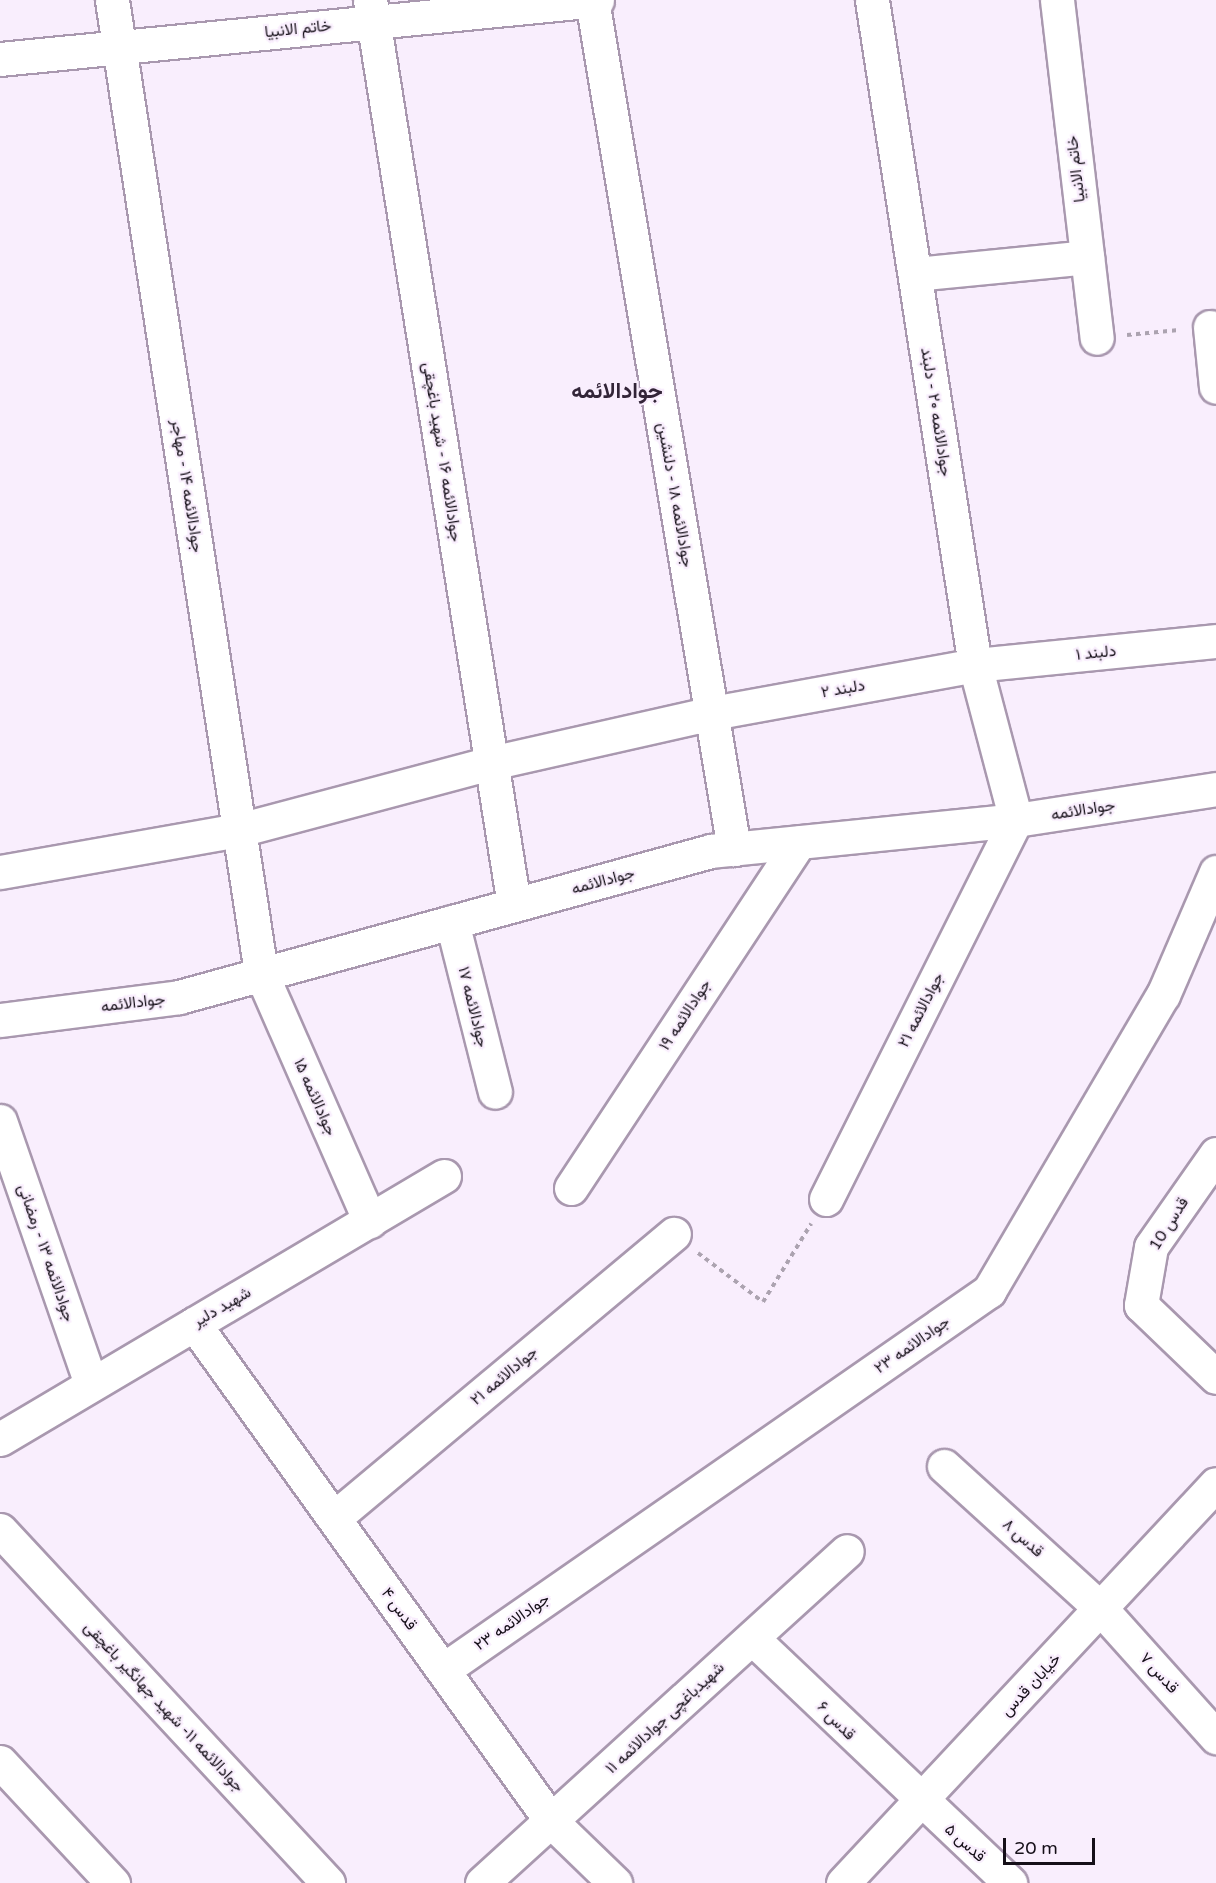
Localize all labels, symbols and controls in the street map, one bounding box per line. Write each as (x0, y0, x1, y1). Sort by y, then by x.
street label: خاتم الانبیا (264, 16, 332, 42)
street label: خاتم الانبیا (1062, 135, 1090, 203)
street label: جوادالائمه ۲۰ - دلبند (916, 346, 956, 478)
street label: جوادالائمه ۱۶ - شهید باغچقی (418, 361, 466, 543)
district label: جوادالائمه (571, 379, 663, 405)
street label: جوادالائمه ۱۴ - مهاجر (167, 418, 207, 554)
street label: جوادالائمه ۱۸ - دلنشین (653, 421, 697, 569)
street label: دلبند ۱ (1075, 641, 1117, 665)
street label: دلبند ۲ (820, 676, 866, 702)
street label: جوادالائمه (1050, 795, 1116, 825)
street label: جوادالائمه (569, 863, 637, 899)
street label: جوادالائمه ۱۷ (454, 965, 492, 1049)
street label: جوادالائمه ۲۱ (894, 969, 948, 1051)
street label: جوادالائمه ۱۹ (655, 976, 715, 1054)
street label: جوادالائمه (100, 990, 166, 1016)
street label: جوادالائمه ۱۵ (289, 1055, 341, 1139)
street label: جوادالائمه ۱۳ - رمضانی (13, 1182, 79, 1324)
street label: قدس 10 (1145, 1194, 1193, 1254)
street label: شهید دلیر (190, 1283, 254, 1331)
street label: جوادالائمه ۲۳ (871, 1312, 953, 1378)
street label: جوادالائمه ۲۱ (467, 1342, 541, 1410)
street label: قدس ۸ (999, 1515, 1047, 1561)
street label: قدس ۴ (377, 1584, 421, 1634)
street label: جوادالائمه ۲۳ (471, 1589, 553, 1655)
street label: جوادالائمه ۱۱- شهید جهانگیر باغچقی (80, 1618, 248, 1796)
street label: خیابان قدس (997, 1649, 1065, 1721)
street label: قدس ۷ (1136, 1649, 1182, 1697)
street label: شهیدباغچی جوادالائمه ۱۱ (602, 1658, 728, 1778)
street label: قدس ۶ (813, 1698, 859, 1744)
street label: قدس ۵ (941, 1820, 989, 1866)
scale bar (1006, 1826, 1098, 1864)
text: 20 m (1014, 1837, 1058, 1859)

